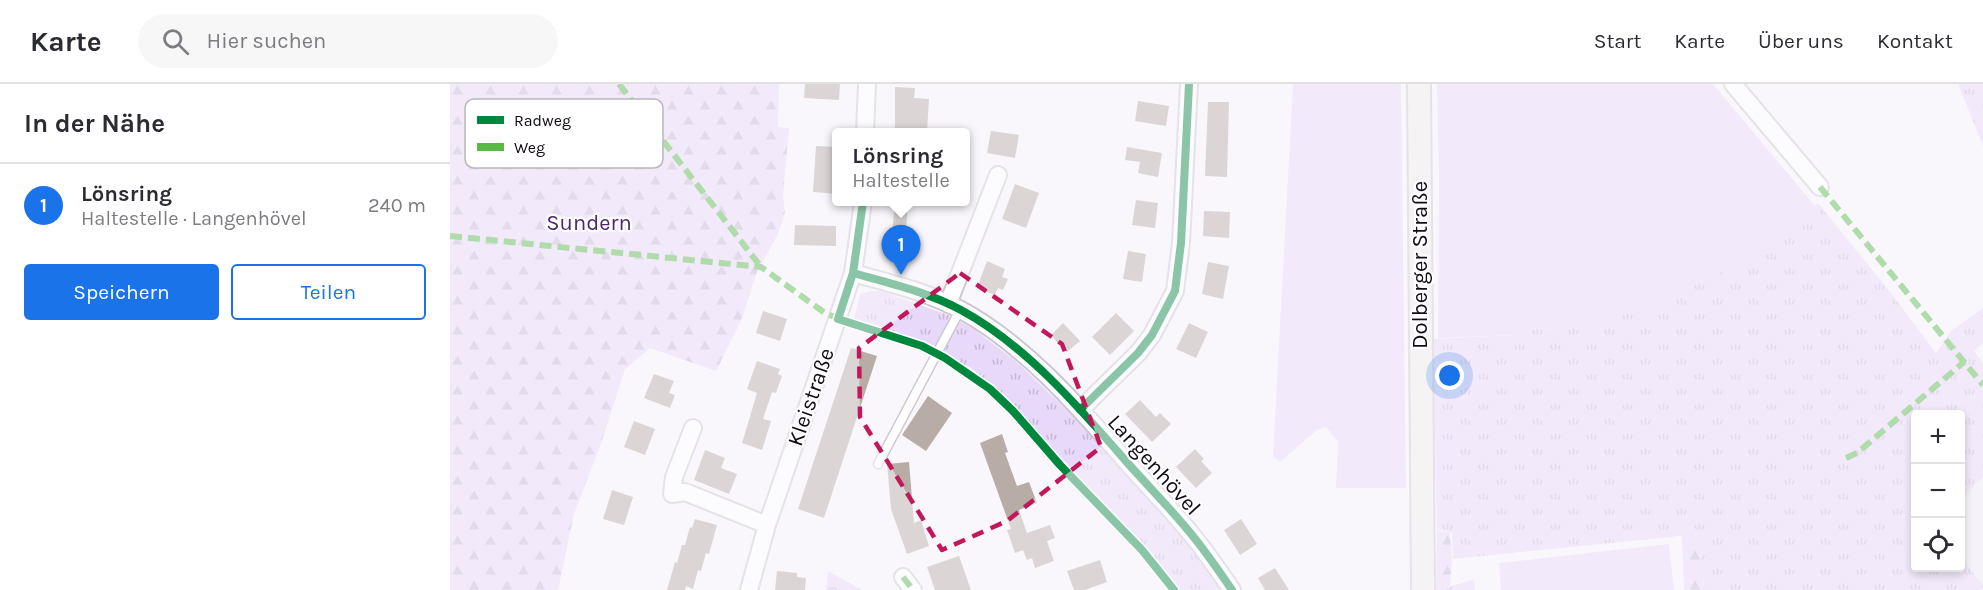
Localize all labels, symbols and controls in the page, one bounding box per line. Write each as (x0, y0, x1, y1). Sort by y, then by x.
search box (138, 14, 558, 68)
text: Karte (30, 25, 102, 58)
icon: search (159, 25, 192, 58)
text: Hier suchen (207, 28, 326, 54)
text: Start (1594, 29, 1641, 53)
text: Karte (1674, 29, 1725, 53)
text: Über uns (1758, 29, 1844, 53)
text: Kontakt (1877, 29, 1953, 53)
legend (465, 99, 663, 168)
text: In der Nähe (24, 108, 165, 139)
text: Radweg (514, 111, 571, 130)
popup (832, 128, 970, 206)
text: Weg (514, 138, 545, 157)
text: Lönsring (852, 143, 943, 169)
text: Haltestelle (852, 169, 950, 192)
text: Lönsring (81, 181, 172, 207)
street label: Dolberger Straße (1407, 181, 1433, 349)
text: 1 (40, 194, 47, 217)
text: 240 m (368, 194, 426, 217)
text: Haltestelle · Langenhövel (81, 207, 307, 230)
park label: Sundern (546, 210, 632, 236)
pin: 1 (882, 226, 920, 275)
button: Speichern (24, 264, 219, 320)
button: Teilen (231, 264, 426, 320)
street label: Kleistraße (782, 345, 840, 449)
your location (1435, 361, 1464, 390)
street label: Langenhövel (1102, 409, 1206, 521)
map controls (1911, 410, 1965, 572)
button: + (1911, 410, 1965, 464)
button: − (1911, 464, 1965, 518)
button: locate (1911, 518, 1965, 572)

